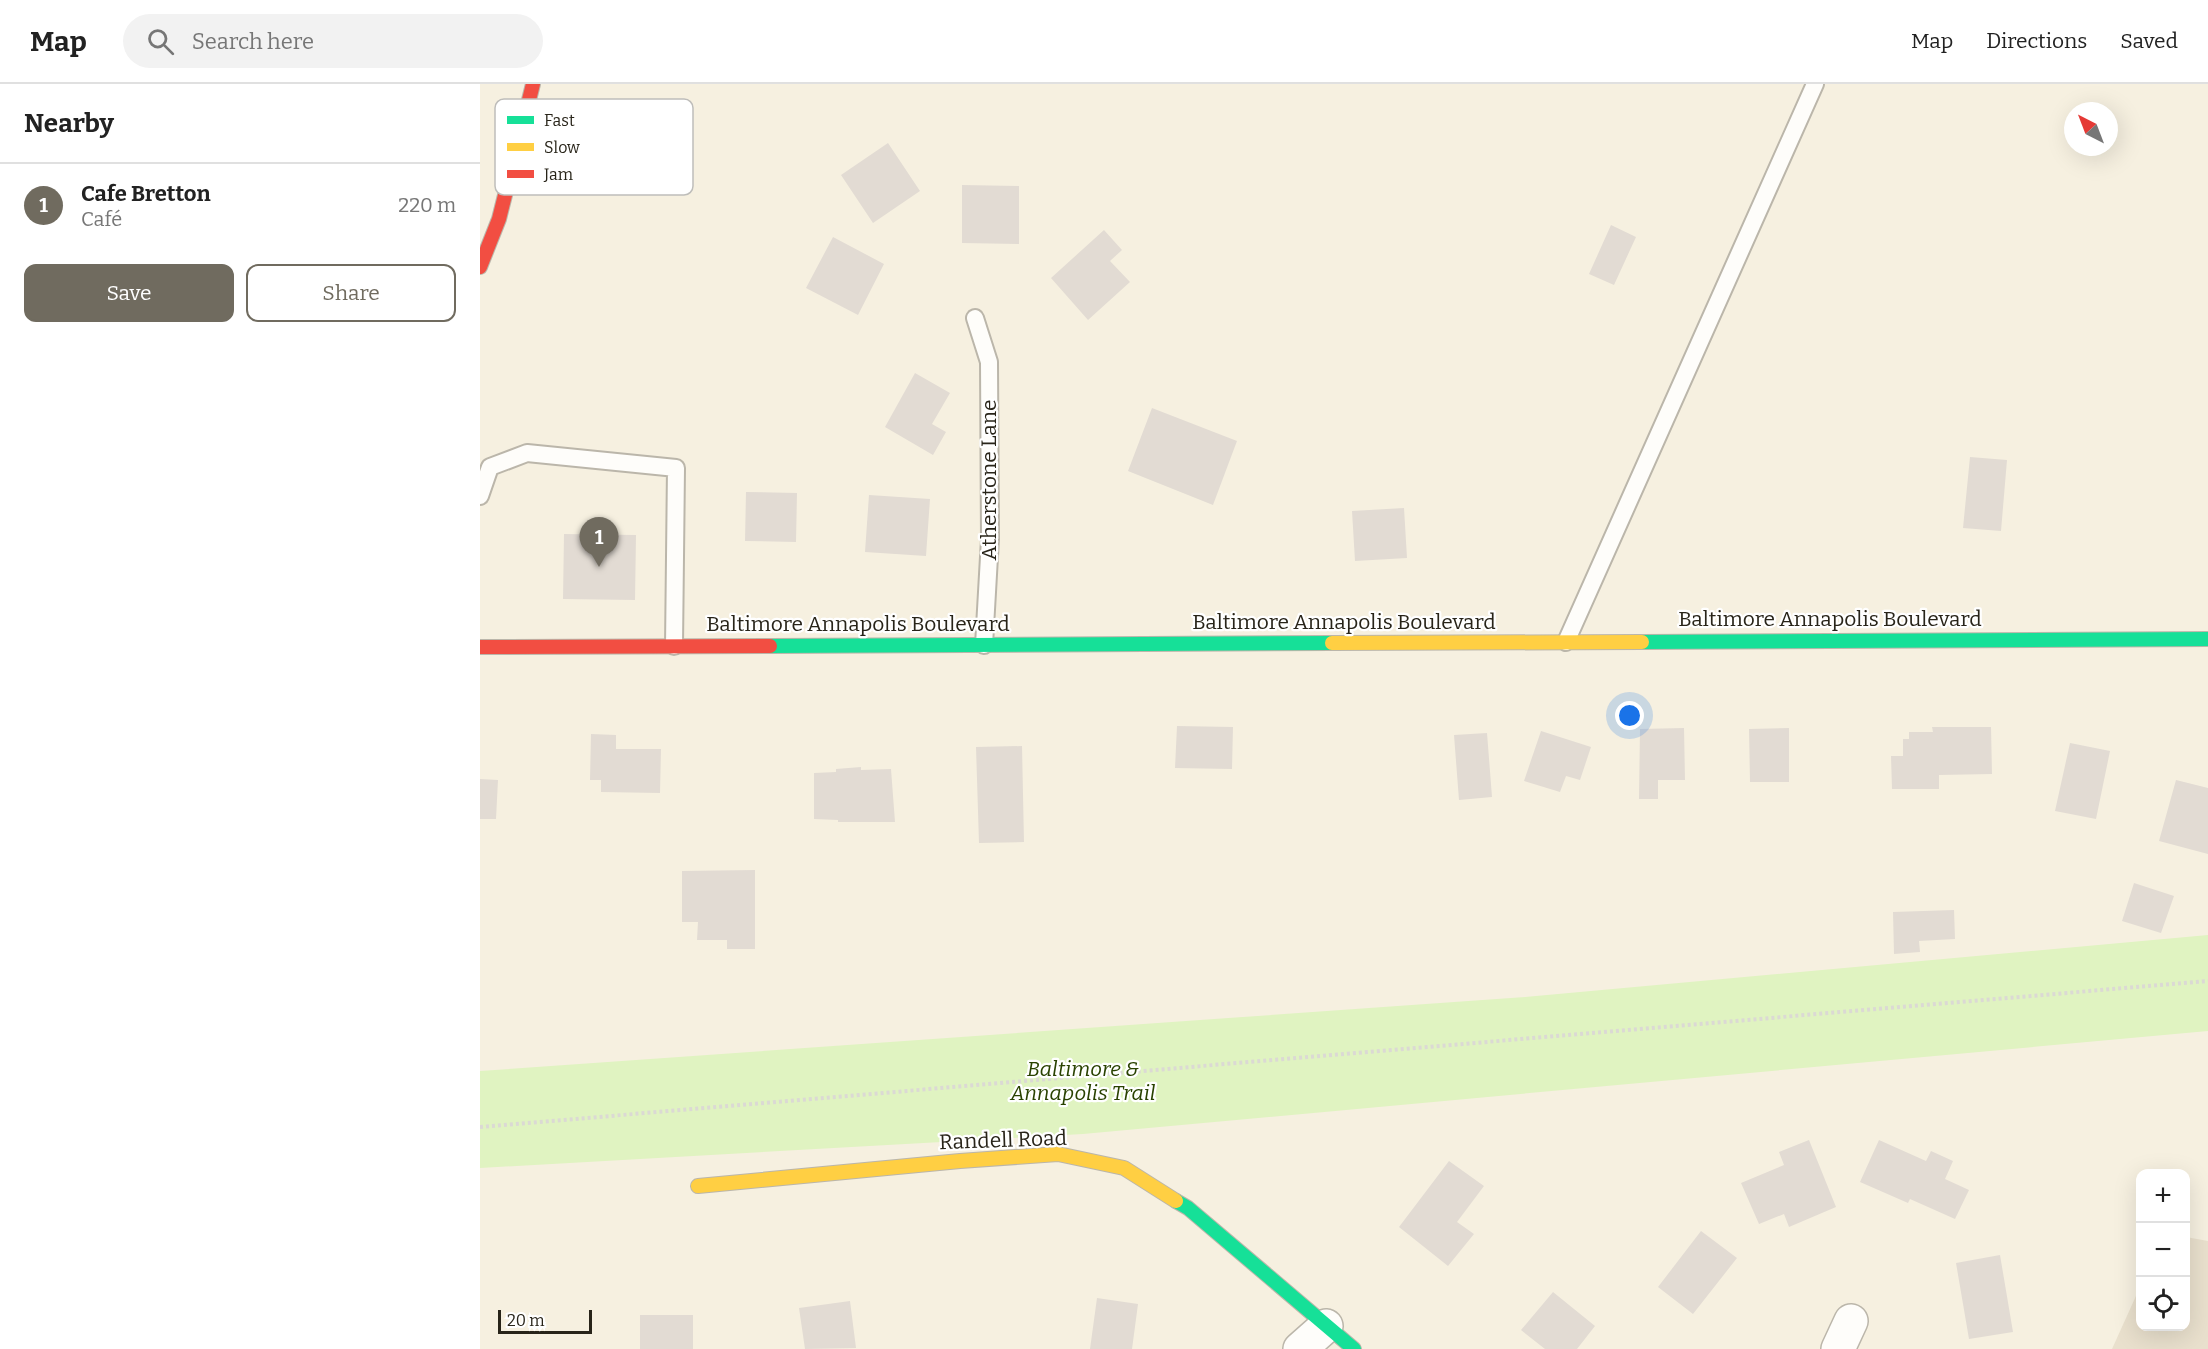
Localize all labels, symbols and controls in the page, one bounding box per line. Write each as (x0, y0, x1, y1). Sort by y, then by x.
search box (123, 14, 543, 68)
text: Map (30, 25, 87, 58)
icon: search (144, 25, 177, 58)
text: Search here (192, 28, 314, 55)
text: Map (1911, 28, 1953, 54)
text: Directions (1986, 28, 2087, 54)
text: Saved (2120, 28, 2178, 54)
legend (495, 99, 693, 195)
north arrow (2064, 102, 2118, 156)
text: Nearby (24, 108, 114, 139)
text: Fast (544, 111, 575, 130)
text: Slow (544, 138, 580, 157)
text: Jam (543, 165, 573, 184)
text: Cafe Bretton (81, 180, 211, 207)
text: 1 (39, 193, 48, 217)
text: 220 m (398, 193, 456, 217)
text: Café (81, 207, 122, 231)
button: Save (24, 264, 234, 322)
button: Share (246, 264, 456, 322)
street label: Atherstone Lane (976, 399, 1002, 561)
pin: 1 (580, 518, 618, 567)
street label: Baltimore Annapolis Boulevard (1678, 606, 1982, 632)
street label: Baltimore Annapolis Boulevard (1192, 609, 1496, 635)
street label: Baltimore Annapolis Boulevard (706, 611, 1010, 637)
your location (1615, 701, 1644, 730)
park label: Baltimore & Annapolis Trail (1010, 1056, 1156, 1106)
street label: Randell Road (939, 1125, 1067, 1155)
map controls (2136, 1169, 2190, 1331)
button: + (2136, 1169, 2190, 1223)
button: − (2136, 1223, 2190, 1277)
button: locate (2136, 1277, 2190, 1331)
scale bar (498, 1307, 592, 1334)
text: 20 m (507, 1311, 544, 1330)

